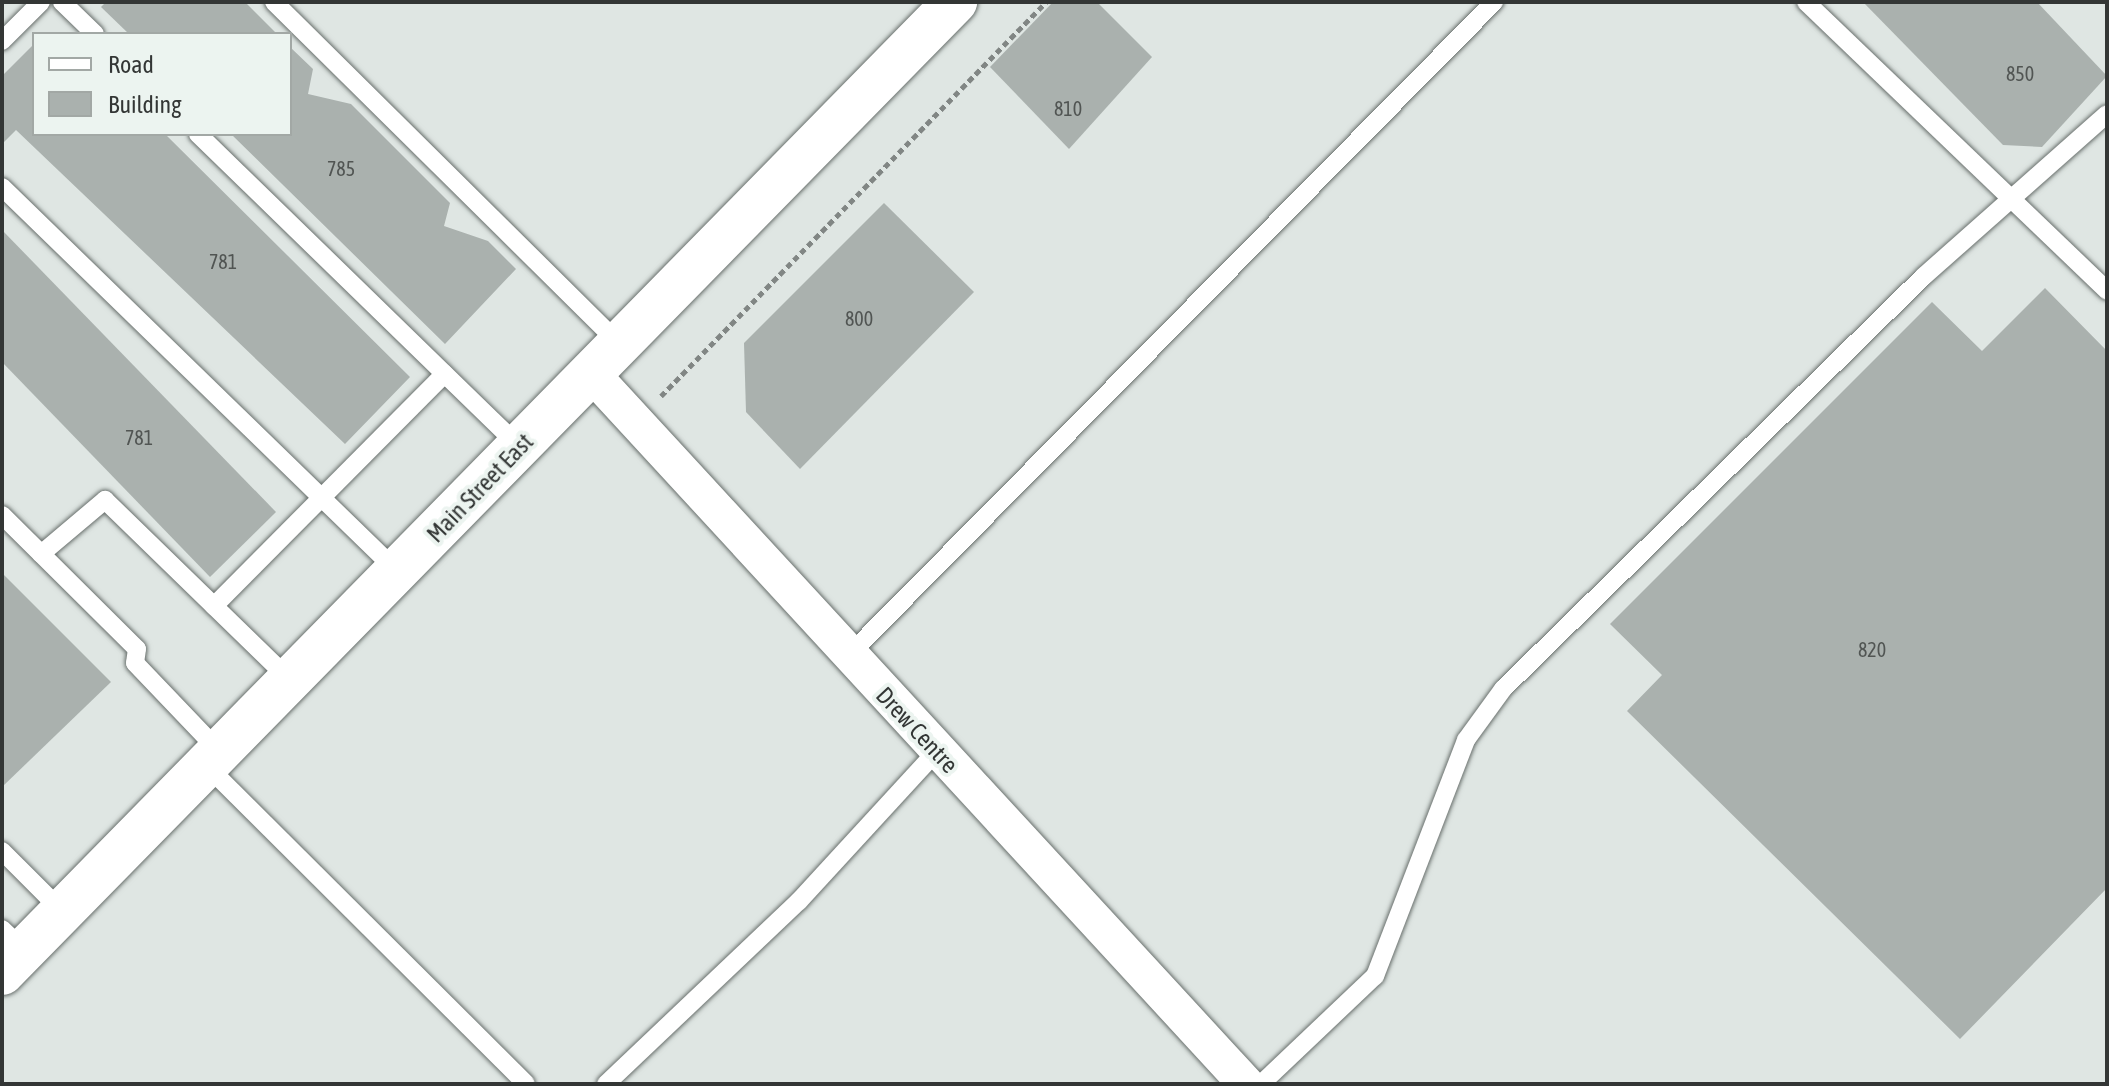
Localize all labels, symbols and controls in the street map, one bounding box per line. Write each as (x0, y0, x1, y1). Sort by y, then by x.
legend (32, 32, 292, 136)
text: Road (108, 51, 154, 78)
house number: 850 (2006, 61, 2034, 85)
text: Building (108, 91, 181, 118)
house number: 810 (1054, 96, 1082, 120)
house number: 785 (327, 156, 355, 180)
house number: 781 (209, 249, 237, 273)
house number: 800 (845, 306, 873, 330)
house number: 781 (125, 425, 153, 449)
street label: Main Street East (421, 427, 539, 549)
house number: 820 (1858, 637, 1886, 661)
street label: Drew Centre (870, 681, 964, 779)

